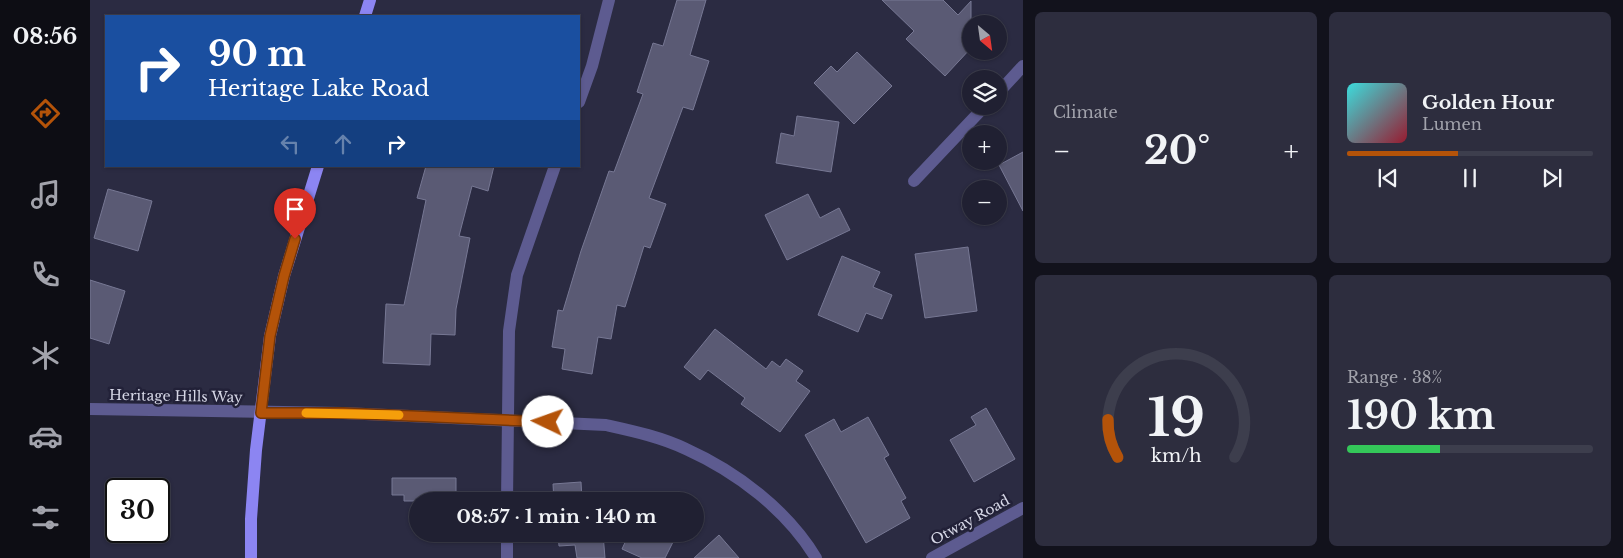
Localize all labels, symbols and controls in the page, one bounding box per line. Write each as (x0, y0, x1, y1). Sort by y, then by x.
north arrow (962, 15, 1008, 60)
map controls (962, 15, 1007, 225)
text: 08:56 (13, 23, 77, 50)
text: 90 m (208, 32, 306, 75)
icon: right (125, 35, 190, 100)
button: layers (962, 70, 1007, 115)
text: Heritage Lake Road (208, 75, 429, 102)
text: Golden Hour (1422, 91, 1554, 114)
icon: directions (28, 96, 63, 131)
text: Climate (1053, 102, 1118, 122)
text: Lumen (1422, 114, 1482, 134)
button: + (962, 125, 1007, 170)
text: 20° (1144, 127, 1210, 174)
icon: left (276, 130, 304, 158)
icon: ahead (329, 130, 357, 158)
icon: right (382, 130, 410, 158)
text: − (1053, 134, 1071, 169)
text: + (1284, 134, 1299, 169)
icon: previous (1374, 164, 1402, 192)
icon: pause (1456, 164, 1484, 192)
icon: next (1538, 164, 1566, 192)
icon: music (28, 177, 63, 212)
button: − (962, 180, 1007, 225)
pin (274, 188, 316, 239)
icon: arrive (281, 195, 309, 223)
icon: phone (28, 257, 63, 292)
icon: climate (28, 338, 63, 373)
text: Range · 38% (1347, 367, 1442, 387)
street label: Heritage Hills Way (109, 386, 243, 406)
text: 19 (1147, 386, 1205, 450)
text: 190 km (1347, 392, 1495, 439)
position arrow (521, 395, 573, 447)
icon: car (28, 419, 63, 454)
text: km/h (1151, 445, 1201, 467)
speed limit sign: 30 (105, 478, 170, 543)
street label: Otway Road (927, 491, 1013, 549)
icon: filters (28, 500, 63, 535)
text: 08:57 · 1 min · 140 m (456, 505, 657, 528)

